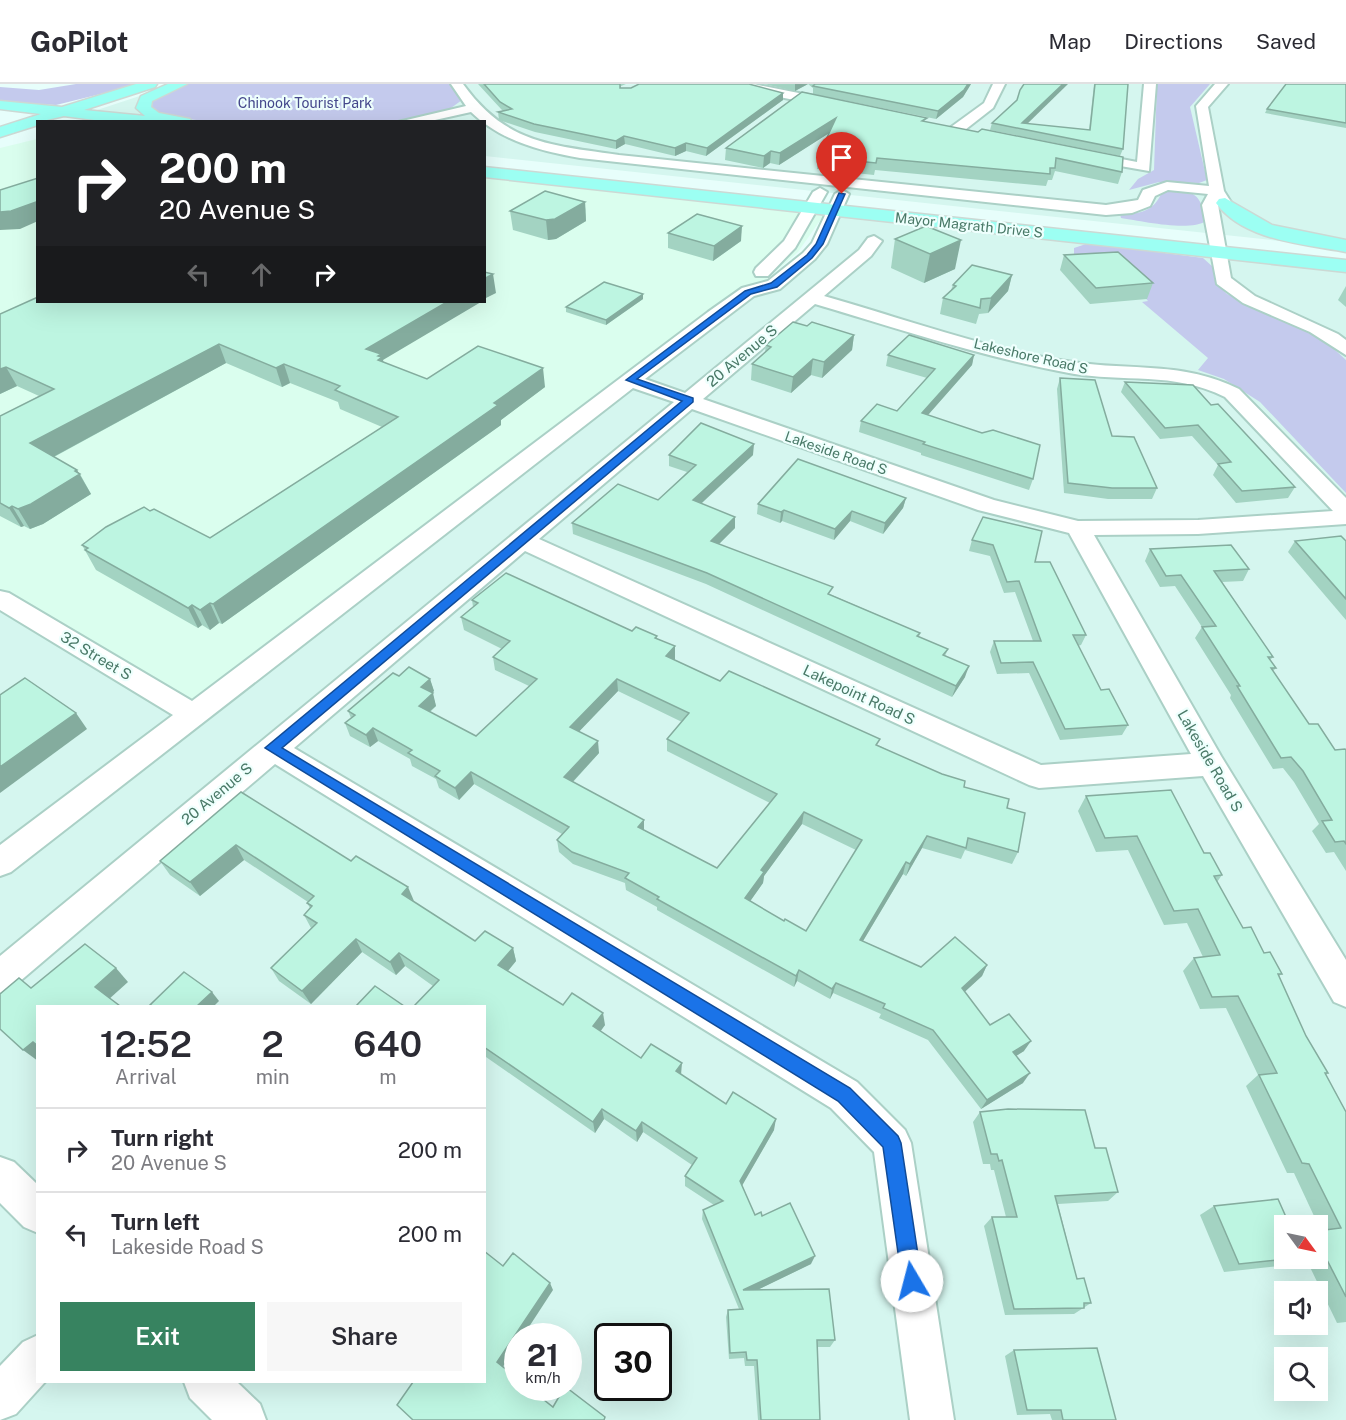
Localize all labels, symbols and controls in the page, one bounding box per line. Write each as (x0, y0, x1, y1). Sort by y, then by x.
text: GoPilot (30, 25, 129, 58)
text: Map (1049, 29, 1091, 54)
text: Directions (1124, 29, 1223, 54)
text: Saved (1256, 29, 1316, 54)
park label: Chinook Tourist Park (238, 95, 372, 111)
pin (816, 132, 867, 194)
icon: arrive (825, 141, 858, 174)
text: 200 m (159, 143, 287, 192)
icon: right (60, 144, 138, 222)
text: 20 Avenue S (159, 193, 315, 225)
street label: Mayor Magrath Drive S (894, 209, 1044, 241)
icon: left (182, 258, 215, 291)
icon: ahead (245, 258, 278, 291)
icon: right (308, 258, 341, 291)
street label: 20 Avenue S (703, 321, 780, 390)
street label: Lakeshore Road S (972, 335, 1090, 377)
street label: Lakeside Road S (783, 428, 889, 478)
street label: 32 Street S (58, 628, 135, 683)
street label: Lakepoint Road S (801, 661, 918, 728)
street label: Lakeside Road S (1174, 707, 1246, 815)
street label: 20 Avenue S (178, 759, 255, 828)
text: 12:52 (100, 1023, 192, 1065)
text: 2 (262, 1023, 284, 1065)
text: 640 (353, 1023, 422, 1065)
text: Arrival (115, 1065, 177, 1089)
text: min (256, 1065, 290, 1089)
text: m (379, 1065, 396, 1089)
text: Turn right (111, 1125, 214, 1151)
icon: right (60, 1134, 93, 1167)
text: 200 m (398, 1137, 462, 1163)
text: 20 Avenue S (111, 1151, 227, 1175)
text: Turn left (111, 1209, 200, 1235)
north arrow (1274, 1215, 1328, 1269)
map controls (1274, 1215, 1328, 1401)
icon: left (60, 1218, 93, 1251)
text: 200 m (398, 1221, 462, 1247)
text: Lakeside Road S (111, 1235, 264, 1259)
position arrow (880, 1249, 944, 1313)
button: sound (1274, 1281, 1328, 1335)
button: Exit (60, 1302, 255, 1371)
button: Share (267, 1302, 462, 1371)
speed limit sign: 30 (594, 1323, 672, 1401)
text: 21 (527, 1337, 559, 1373)
button: search (1274, 1347, 1328, 1401)
text: km/h (525, 1369, 561, 1386)

